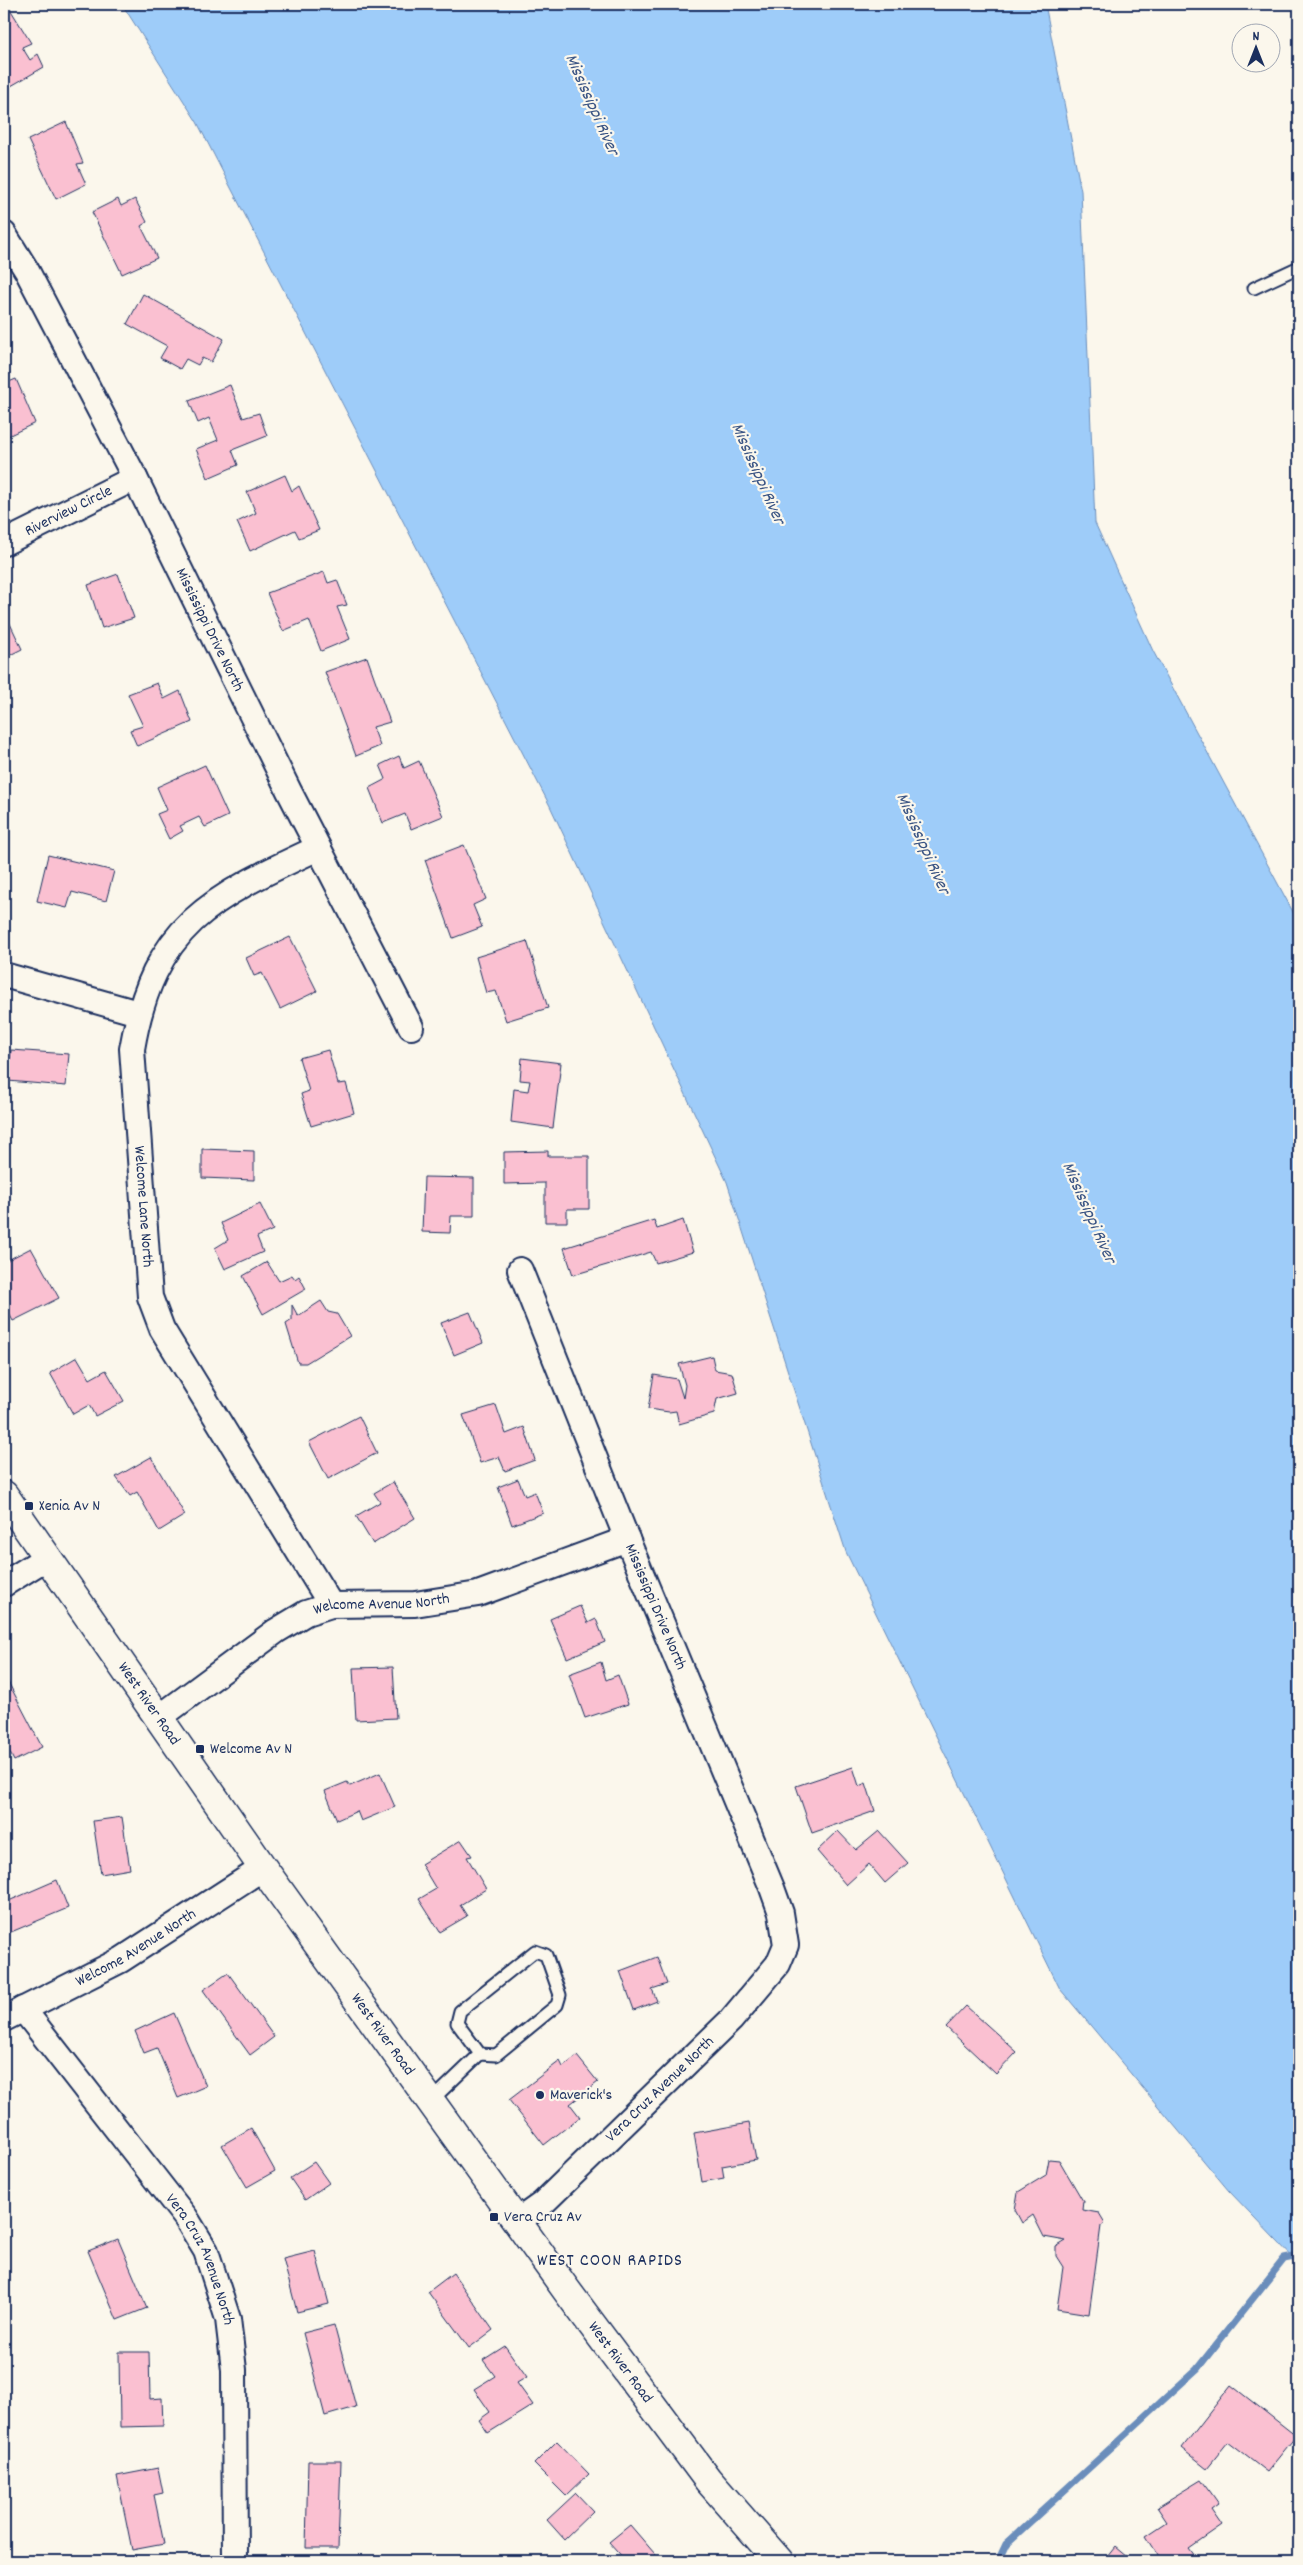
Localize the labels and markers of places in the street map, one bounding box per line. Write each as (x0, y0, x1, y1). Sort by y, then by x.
place label: Xenia Av N (39, 1495, 100, 1518)
marker: Xenia Av N (23, 1500, 35, 1512)
place label: Welcome Av N (210, 1738, 292, 1761)
marker: Welcome Av N (194, 1743, 206, 1755)
place label: Maverick's (550, 2084, 613, 2107)
marker: Maverick's (534, 2089, 546, 2101)
place label: Vera Cruz Av (504, 2206, 582, 2229)
marker: Vera Cruz Av (488, 2211, 500, 2223)

